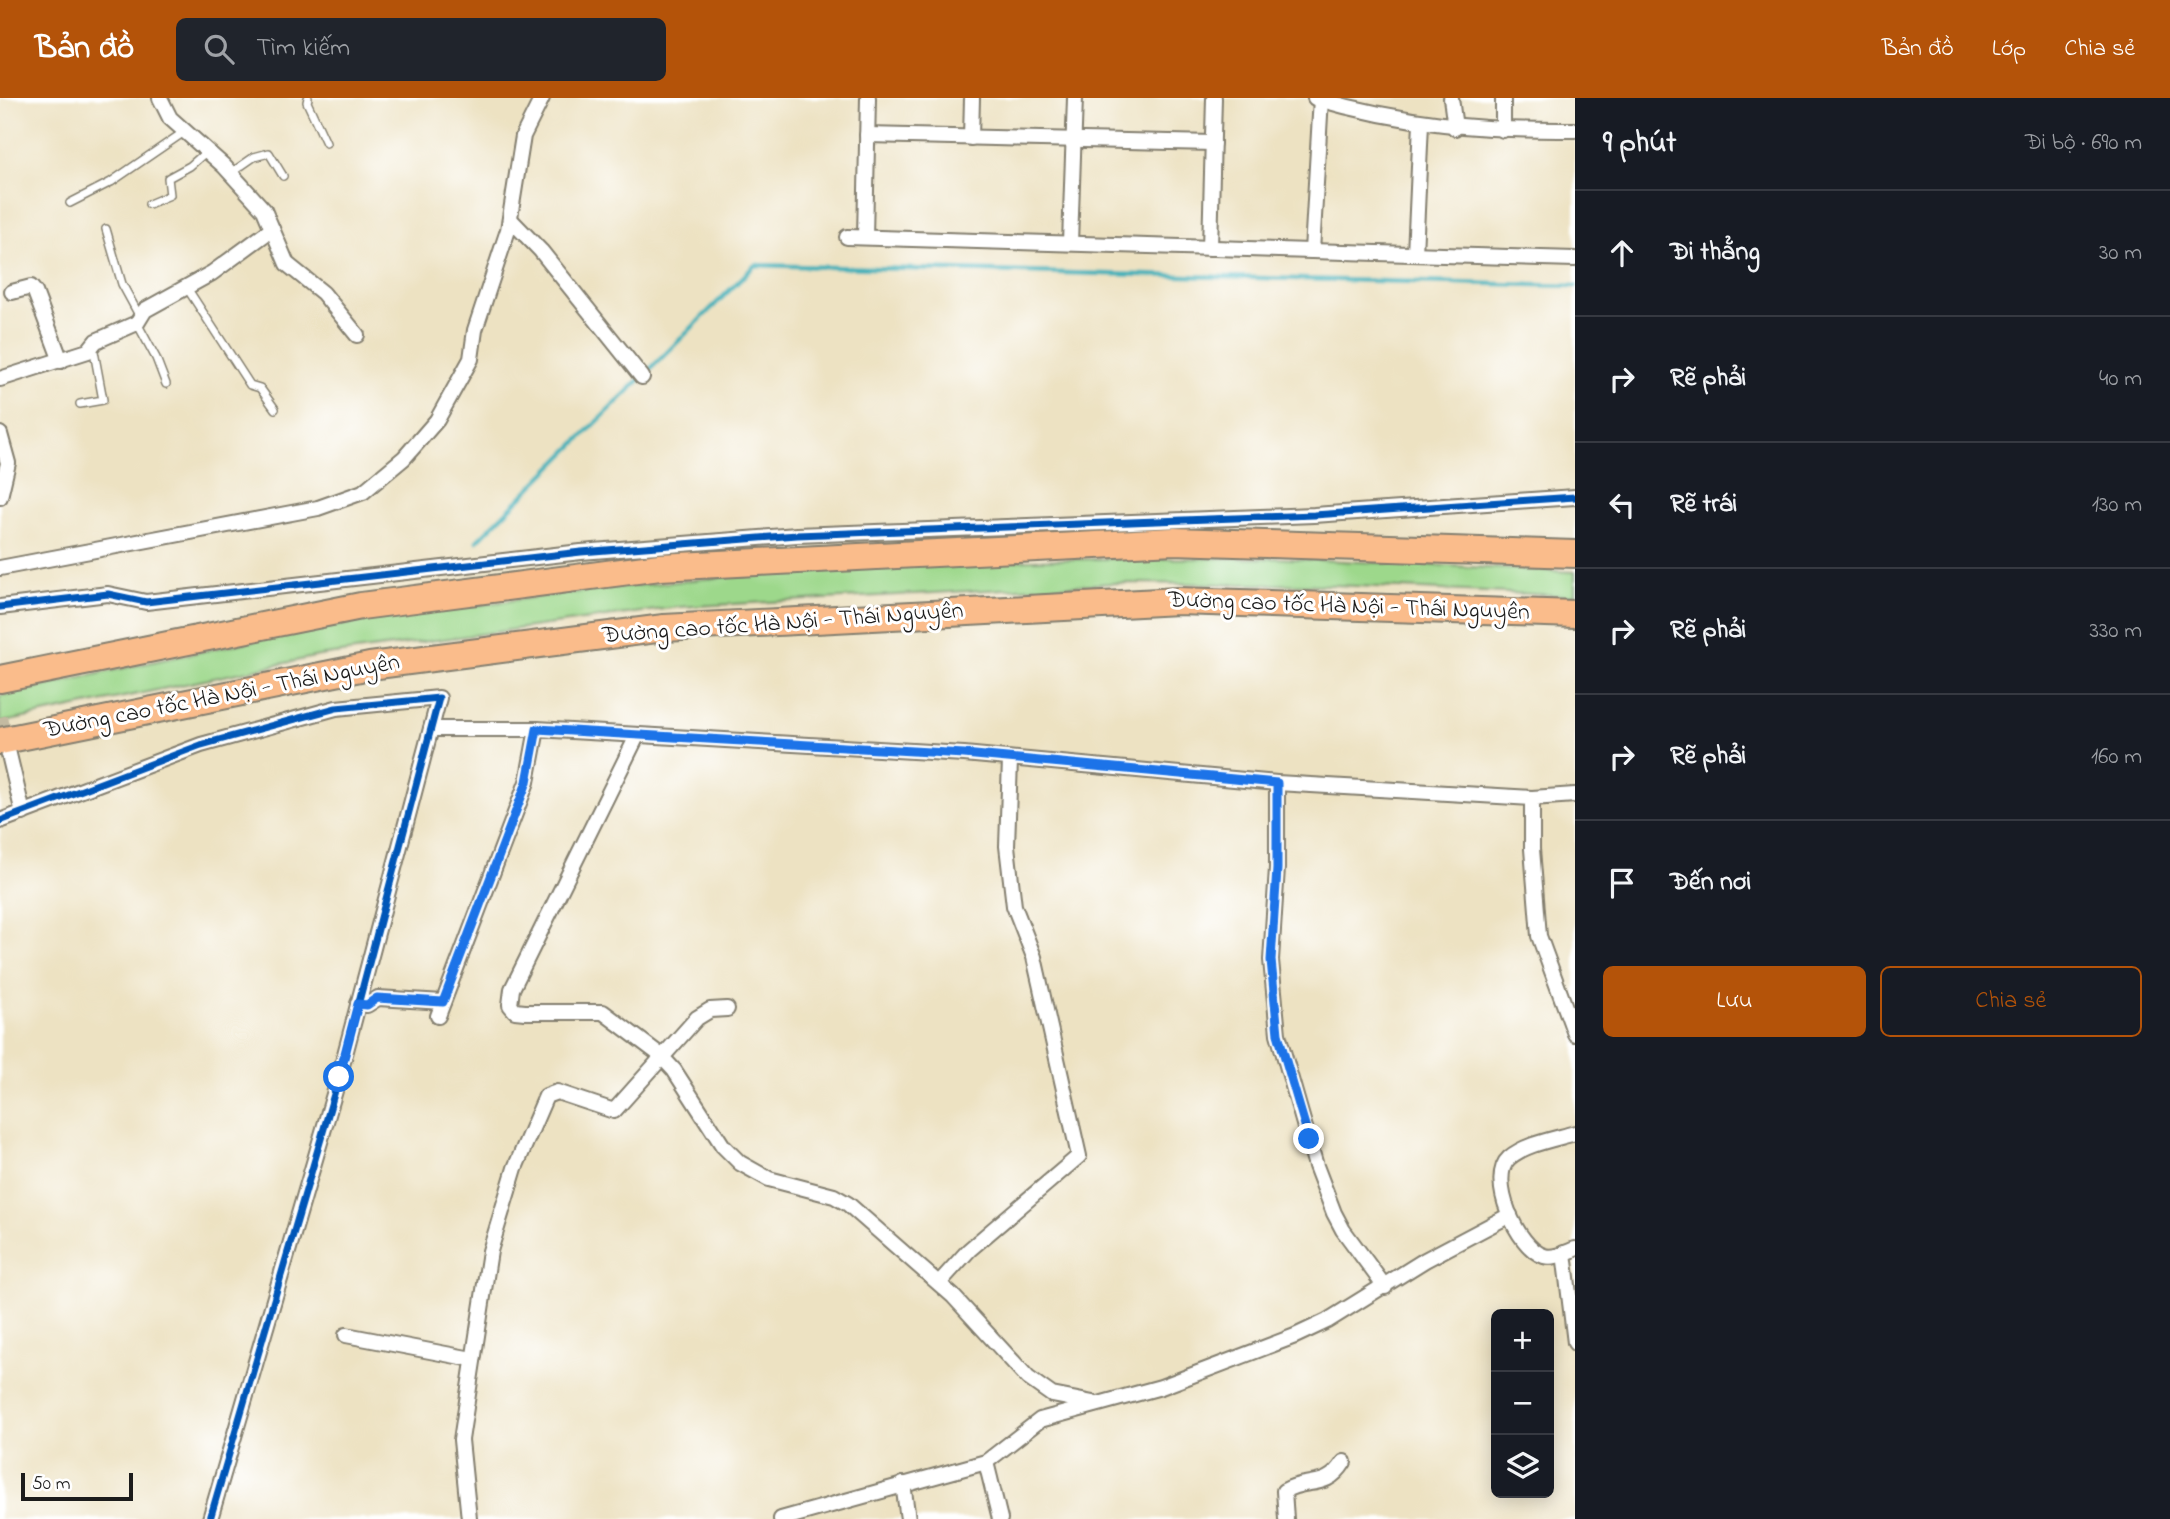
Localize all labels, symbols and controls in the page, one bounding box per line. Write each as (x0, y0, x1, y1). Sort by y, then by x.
search box (176, 18, 666, 81)
text: Bản đồ (35, 25, 134, 73)
icon: search (200, 30, 238, 68)
text: Tìm kiếm (256, 30, 350, 68)
text: Bản đồ (1882, 32, 1954, 67)
text: Lớp (1992, 32, 2026, 67)
text: Chia sẻ (2064, 32, 2135, 67)
text: 9 phút (1603, 122, 1676, 166)
text: Đi bộ · 690 m (2025, 127, 2142, 160)
icon: ahead (1603, 234, 1641, 272)
text: Đi thẳng (1670, 234, 1760, 272)
text: 30 m (2099, 237, 2142, 270)
icon: right (1603, 360, 1641, 398)
text: Rẽ phải (1670, 360, 1746, 398)
text: 40 m (2099, 363, 2142, 396)
icon: left (1603, 486, 1641, 524)
text: Rẽ trái (1670, 486, 1737, 524)
text: 130 m (2092, 489, 2142, 522)
street label: Đường cao tốc Hà Nội - Thái Nguyên (1167, 583, 1530, 632)
street label: Đường cao tốc Hà Nội - Thái Nguyên (600, 594, 965, 655)
icon: right (1603, 612, 1641, 650)
text: Rẽ phải (1670, 612, 1746, 650)
text: 330 m (2089, 615, 2142, 648)
street label: Đường cao tốc Hà Nội - Thái Nguyên (40, 645, 403, 750)
icon: right (1603, 738, 1641, 776)
text: Rẽ phải (1670, 738, 1746, 776)
text: 160 m (2091, 741, 2142, 774)
icon: arrive (1603, 864, 1641, 902)
text: Đến nơi (1670, 864, 1751, 902)
button: Lưu (1603, 966, 1866, 1037)
button: Chia sẻ (1880, 966, 2142, 1037)
route start (323, 1061, 354, 1092)
route end (1293, 1123, 1324, 1154)
map controls (1491, 1309, 1554, 1498)
button: + (1491, 1309, 1554, 1372)
button: − (1491, 1372, 1554, 1435)
button: layers (1491, 1435, 1554, 1498)
scale bar (21, 1470, 133, 1502)
text: 50 m (32, 1471, 71, 1498)

